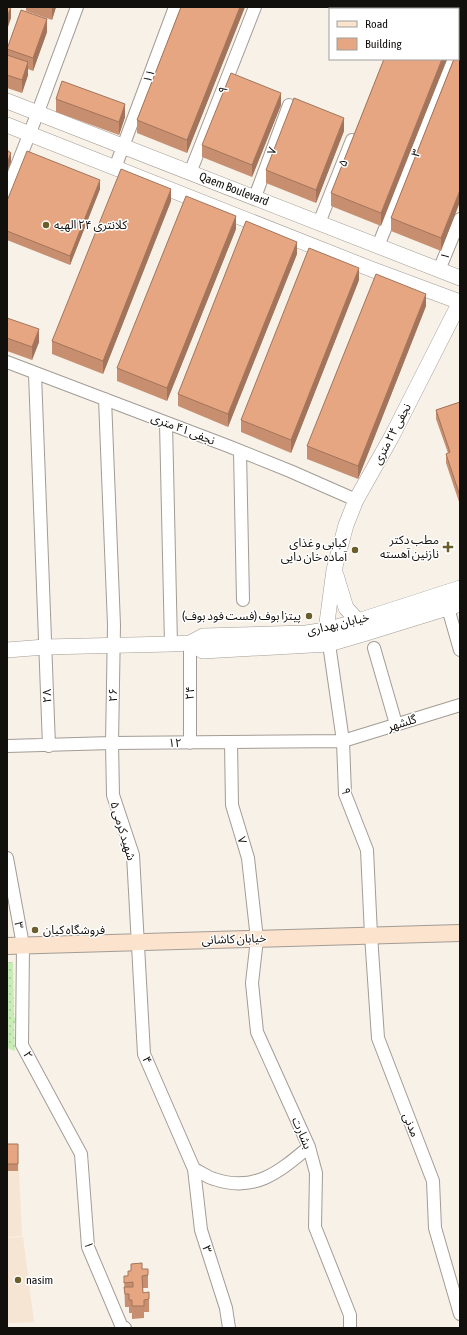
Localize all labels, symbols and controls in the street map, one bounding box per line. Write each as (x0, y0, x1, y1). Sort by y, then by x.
legend (329, 8, 459, 60)
text: Road (365, 17, 388, 31)
text: Building (365, 37, 403, 51)
street label: ۱۱ (140, 67, 158, 85)
street label: ۹ (215, 84, 231, 96)
street label: ۷ (264, 145, 280, 157)
street label: ۳ (408, 147, 424, 159)
street label: ۵ (335, 157, 351, 169)
street label: Qaem Boulevard (197, 169, 271, 209)
place label: کلانتری ۲۴ الهیه (54, 218, 128, 232)
marker: کلانتری ۲۴ الهیه (41, 220, 51, 230)
street label: ۱ (437, 250, 453, 262)
street label: نجفی ۲۴ متری (370, 401, 414, 467)
street label: نجفی ۴۱ متری (149, 410, 217, 448)
place label: مطب دکتر نازنین آهسته (380, 533, 439, 561)
place label: کبابی و غذای آماده خان دایی (281, 536, 348, 564)
marker: مطب دکتر نازنین آهسته (442, 541, 454, 553)
marker: کبابی و غذای آماده خان دایی (350, 545, 360, 555)
place label: پیتزا بوف (فست فود بوف) (182, 609, 301, 624)
street label: خیابان بهداری (305, 610, 371, 638)
marker: پیتزا بوف (فست فود بوف) (304, 611, 314, 621)
street label: ۲۴ (183, 686, 197, 700)
street label: ۲۶ (106, 688, 120, 702)
street label: ۲۸ (40, 689, 54, 703)
street label: گلشهر (385, 712, 419, 734)
street label: ۱۲ (168, 736, 182, 750)
street label: ۹ (339, 787, 353, 795)
street label: ۵ شهید کرمی (107, 800, 139, 862)
street label: ۷ (234, 835, 250, 845)
street label: ۳ (12, 921, 26, 930)
place label: فروشگاه کیان (43, 923, 105, 937)
marker: فروشگاه کیان (30, 925, 40, 935)
street label: خیابان کاشانی (201, 931, 267, 947)
street label: ۲ (20, 1049, 36, 1061)
street label: ۴ (139, 1054, 155, 1066)
street label: مدنی (400, 1111, 422, 1139)
street label: بشارت (289, 1115, 315, 1151)
street label: ۱ (81, 1240, 97, 1250)
street label: ۳ (199, 1244, 215, 1254)
place label: nasim (26, 1273, 53, 1287)
marker: nasim (13, 1275, 23, 1285)

